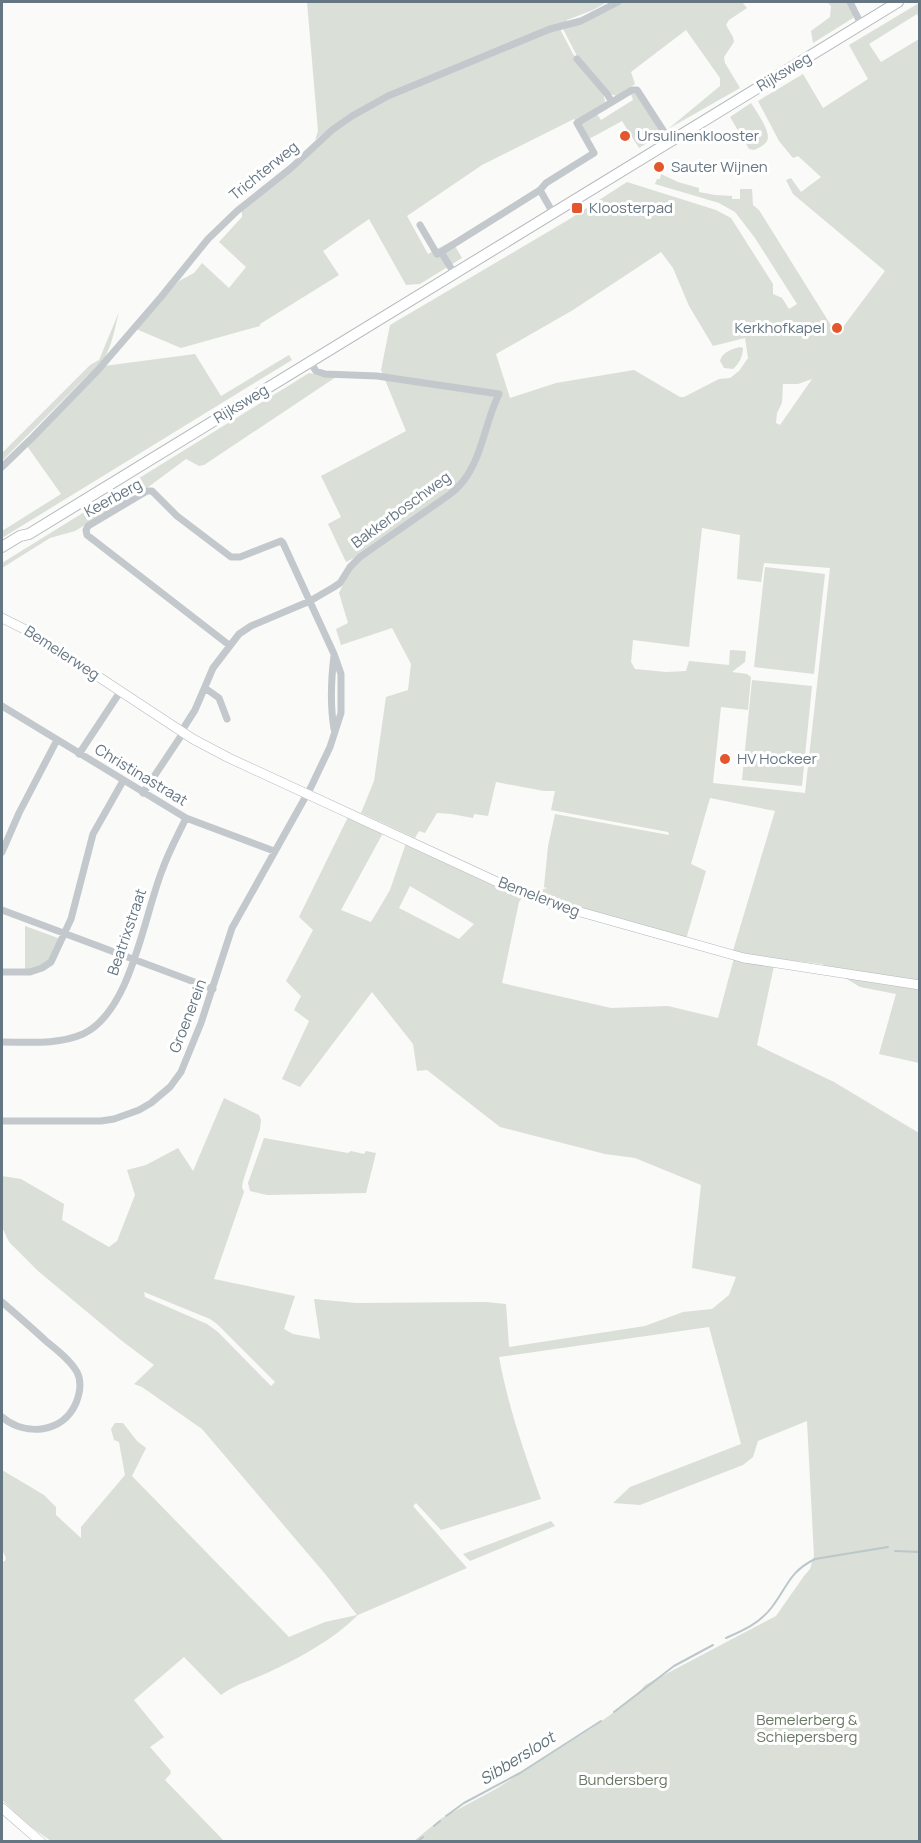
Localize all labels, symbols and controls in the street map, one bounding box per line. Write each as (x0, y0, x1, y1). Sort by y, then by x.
street label: Rijksweg (752, 47, 815, 96)
place label: Ursulinenklooster (637, 125, 760, 146)
marker: Ursulinenklooster (618, 129, 632, 143)
street label: Trichterweg (225, 136, 303, 205)
place label: Sauter Wijnen (671, 156, 768, 177)
marker: Sauter Wijnen (652, 160, 666, 174)
place label: Kloosterpad (589, 197, 673, 218)
marker: Kloosterpad (570, 201, 584, 215)
place label: Kerkhofkapel (735, 317, 825, 338)
marker: Kerkhofkapel (830, 321, 844, 335)
street label: Rijksweg (209, 379, 272, 428)
street label: Bakkerboschweg (347, 466, 455, 553)
street label: Keerberg (80, 473, 145, 522)
street label: Bemelerweg (21, 620, 104, 685)
street label: Christinastraat (91, 739, 192, 811)
place label: HV Hockeer (737, 748, 818, 769)
marker: HV Hockeer (718, 752, 732, 766)
street label: Bemelerweg (495, 871, 583, 922)
street label: Beatrixstraat (102, 886, 151, 978)
street label: Groenerein (164, 976, 211, 1056)
park label: Bemelerberg & Schiepersberg (756, 1709, 858, 1747)
water label: Sibbersloot (475, 1725, 560, 1790)
park label: Bundersberg (578, 1769, 668, 1790)

